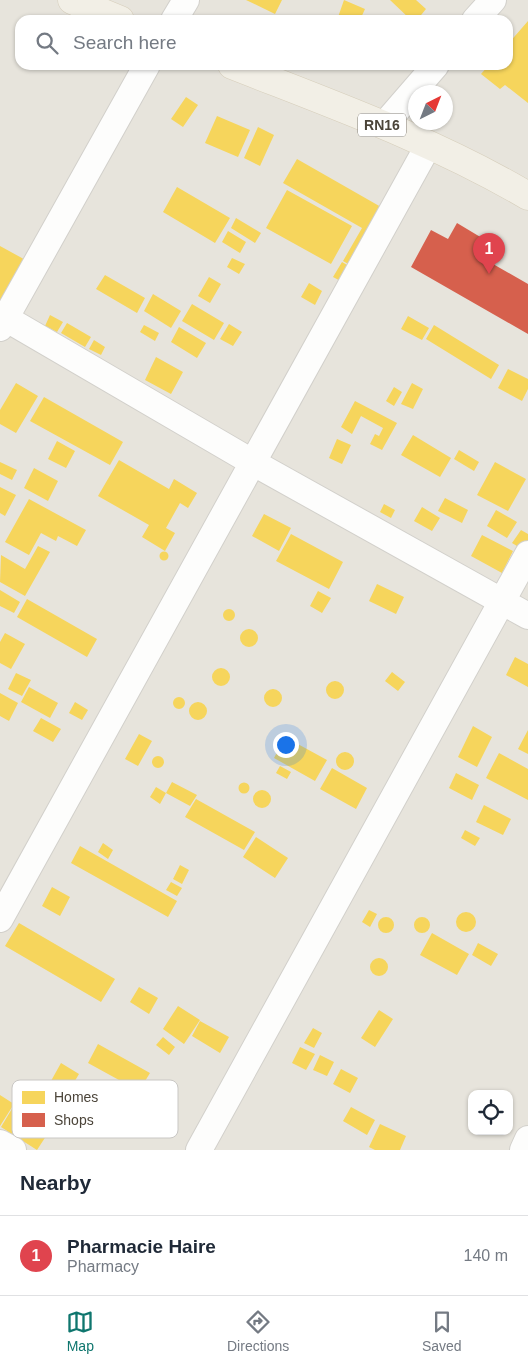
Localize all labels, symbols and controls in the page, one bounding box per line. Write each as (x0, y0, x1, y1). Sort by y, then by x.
search box (15, 15, 513, 70)
icon: search (33, 29, 61, 57)
text: Search here (73, 32, 177, 53)
north arrow (408, 85, 453, 130)
road number: RN16 (358, 114, 406, 136)
pin: 1 (473, 233, 505, 274)
your location (273, 732, 299, 758)
legend (12, 1080, 178, 1138)
text: Homes (54, 1089, 98, 1105)
map controls (468, 1090, 513, 1135)
button: locate (468, 1090, 513, 1135)
text: Shops (54, 1112, 94, 1128)
text: Nearby (20, 1171, 91, 1194)
text: Pharmacie Haire (67, 1236, 216, 1257)
text: 1 (32, 1247, 40, 1264)
text: 140 m (464, 1247, 508, 1264)
text: Pharmacy (67, 1258, 139, 1275)
tab: Map (66, 1308, 94, 1354)
tab: Directions (227, 1308, 289, 1354)
tab: Saved (422, 1308, 462, 1354)

